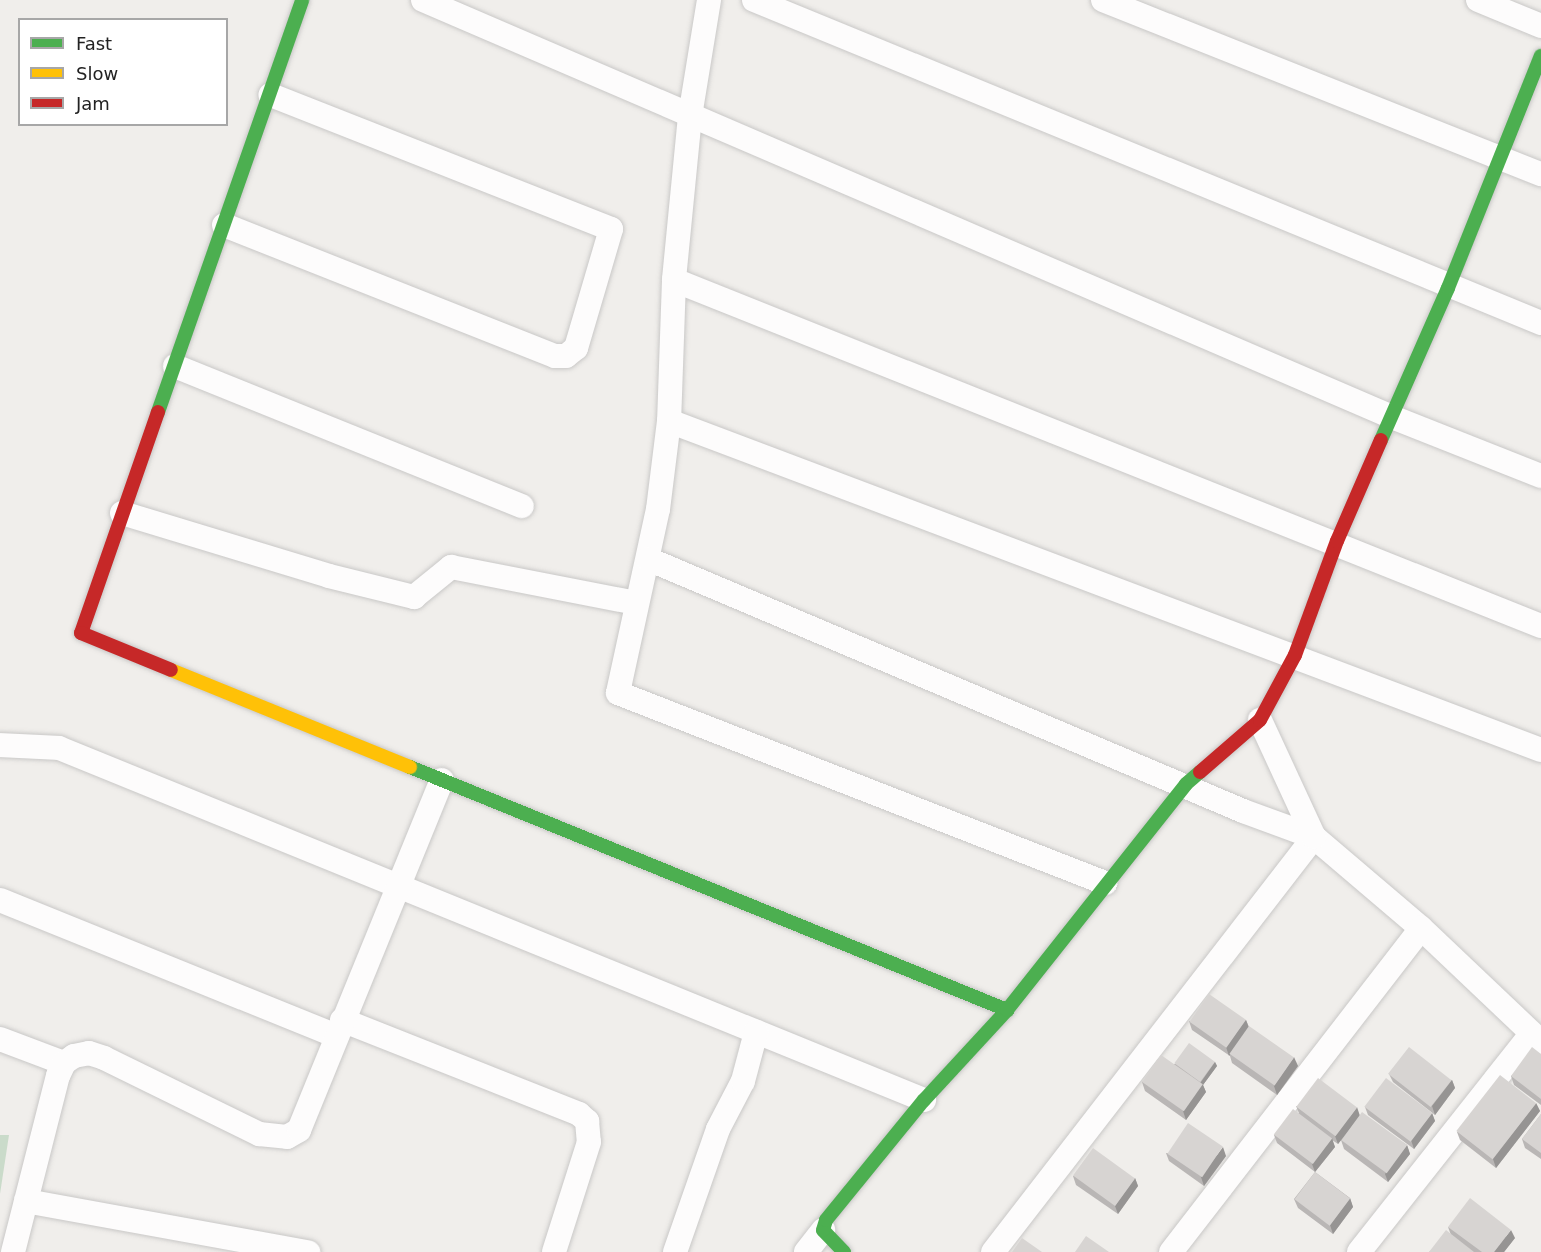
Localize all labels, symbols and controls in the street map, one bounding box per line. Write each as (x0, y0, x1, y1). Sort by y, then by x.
legend (18, 18, 228, 126)
text: Fast (76, 33, 112, 54)
text: Slow (76, 63, 118, 84)
text: Jam (76, 93, 110, 114)

